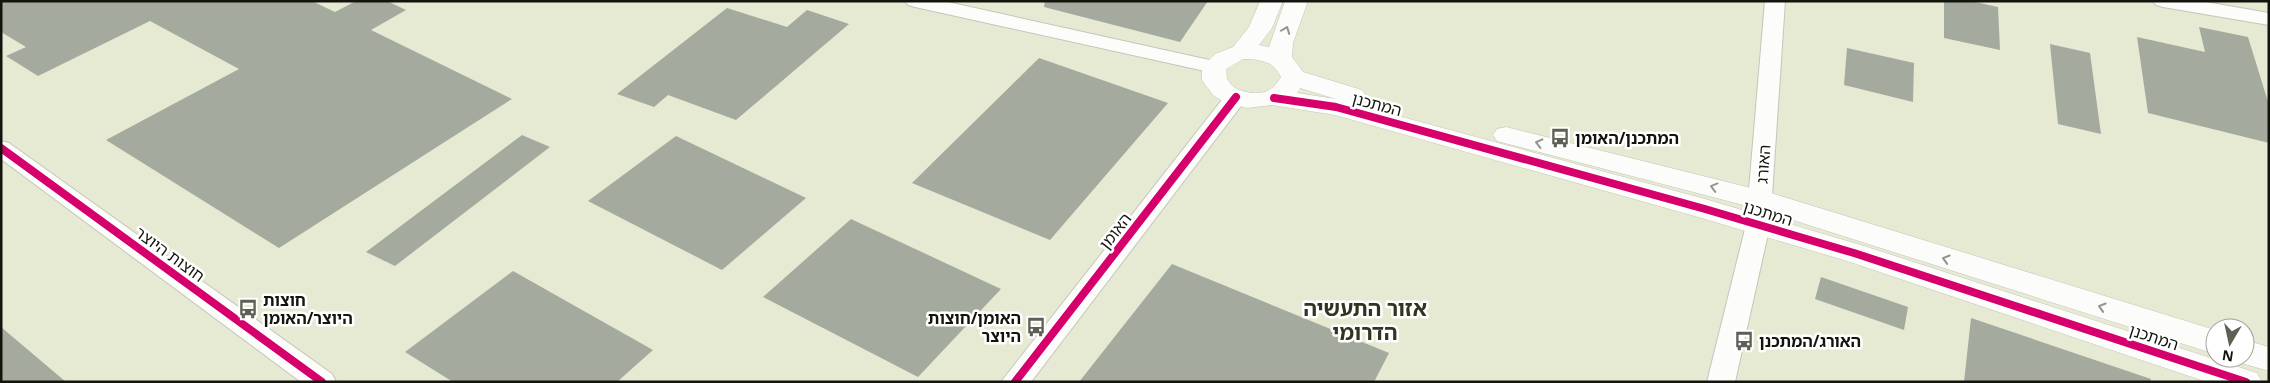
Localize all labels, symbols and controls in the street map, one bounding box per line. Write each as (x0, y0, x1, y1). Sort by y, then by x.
one-way arrow (1280, 26, 1290, 34)
street label: המתכנן (1350, 87, 1404, 121)
bus stop icon: המתכנן/האומן (1549, 127, 1571, 149)
place label: המתכנן/האומן (1575, 127, 1679, 149)
one-way arrow (1535, 138, 1544, 149)
street label: האורג (1751, 144, 1775, 184)
one-way arrow (1710, 183, 1718, 193)
street label: המתכנן (1740, 195, 1796, 231)
street label: האומן (1094, 208, 1136, 254)
street label: חוצות היוצר (131, 221, 209, 287)
one-way arrow (1943, 255, 1951, 265)
place label: חוצות היוצר/האומן (263, 289, 353, 329)
district label: אזור התעשיה הדרומי (1303, 294, 1427, 346)
bus stop icon: חוצות היוצר/האומן (237, 298, 259, 320)
one-way arrow (2098, 303, 2106, 313)
place label: האומן/חוצות היוצר (928, 307, 1021, 347)
bus stop icon: האומן/חוצות היוצר (1025, 316, 1047, 338)
north arrow (2205, 318, 2255, 368)
street label: המתכנן (2126, 319, 2182, 355)
bus stop icon: האורג/המתכנן (1733, 330, 1755, 352)
place label: האורג/המתכנן (1759, 330, 1861, 352)
text: N (2221, 346, 2235, 367)

